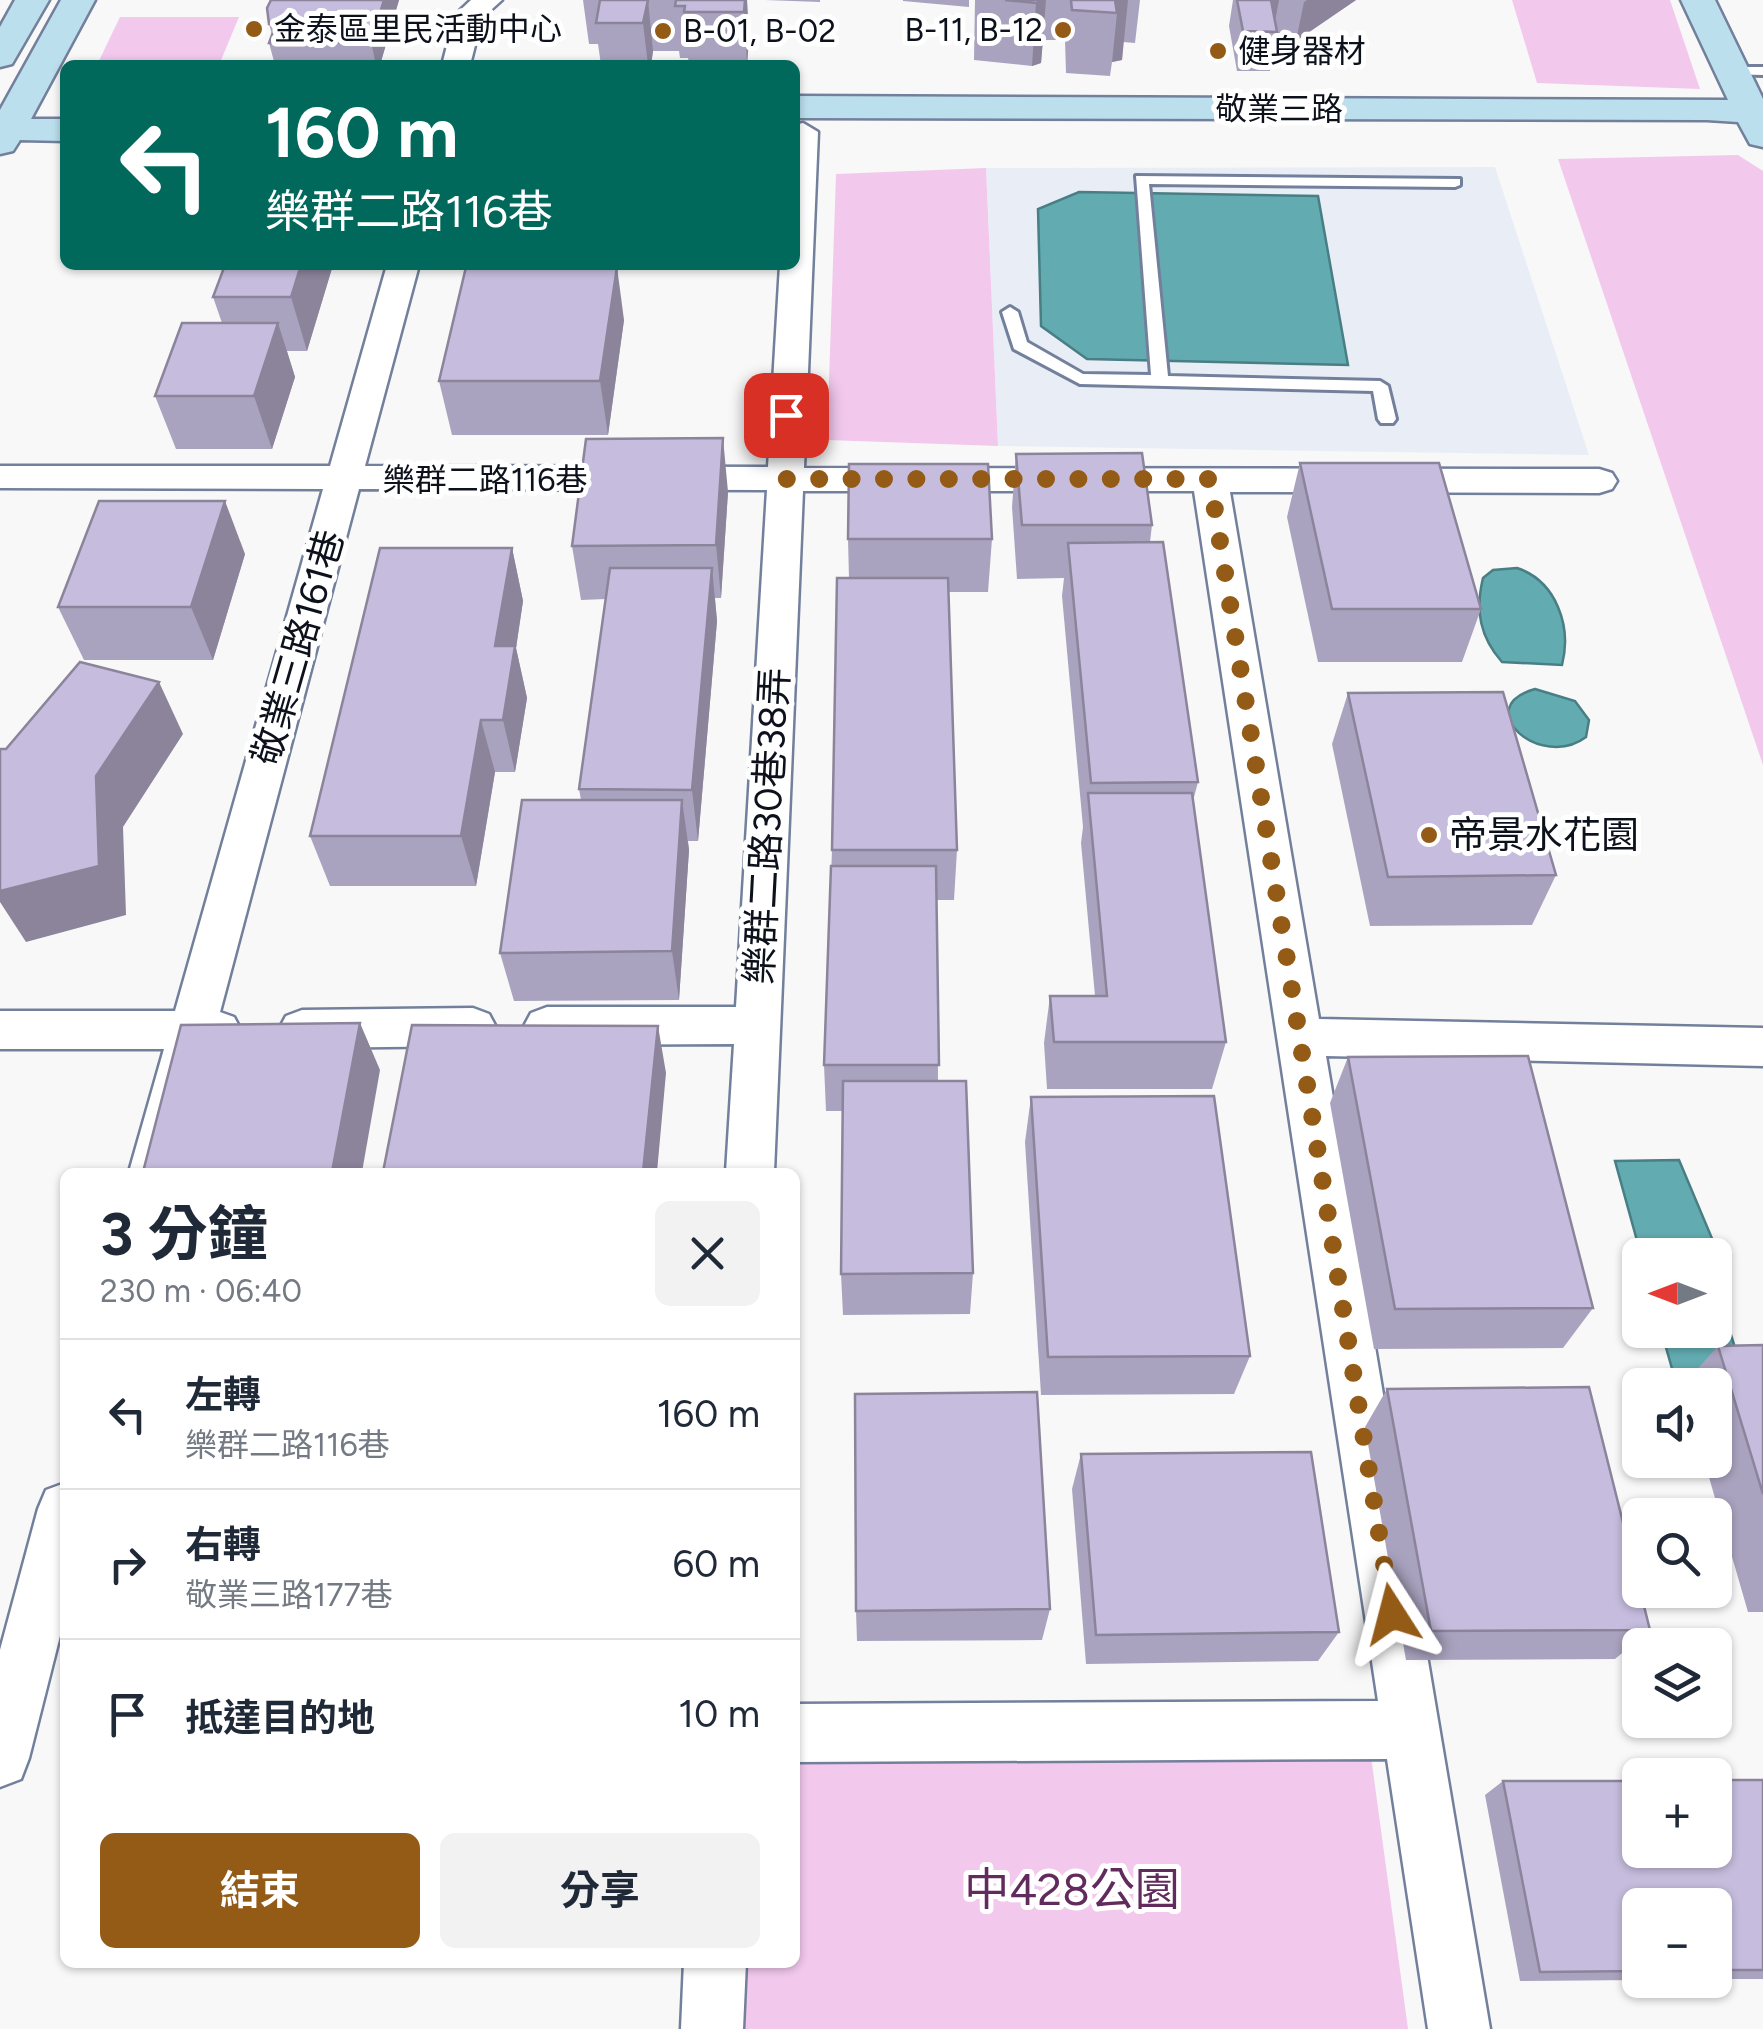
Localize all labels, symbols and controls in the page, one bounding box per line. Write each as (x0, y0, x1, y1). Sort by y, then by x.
place label: 金泰區里民活動中心 (274, 10, 562, 48)
place label: B-11, B-12 (905, 11, 1043, 49)
place label: B-01, B-02 (683, 12, 836, 50)
marker: 金泰區里民活動中心 (243, 18, 265, 40)
marker: B-11, B-12 (1052, 19, 1074, 41)
marker: B-01, B-02 (652, 20, 674, 42)
place label: 健身器材 (1238, 32, 1366, 70)
marker: 健身器材 (1207, 40, 1229, 62)
text: 160 m (265, 90, 458, 175)
street label: 敬業三路 (1215, 90, 1343, 128)
icon: left (100, 100, 230, 230)
text: 樂群二路116巷 (265, 184, 553, 238)
pin (744, 373, 829, 458)
icon: arrive (759, 388, 814, 443)
street label: 樂群二路116巷 (383, 461, 587, 499)
street label: 敬業三路161巷 (242, 525, 354, 771)
street label: 樂群二路30巷38弄 (736, 666, 798, 986)
place label: 帝景水花園 (1449, 812, 1639, 858)
marker: 帝景水花園 (1418, 824, 1440, 846)
text: 3 分鐘 (100, 1198, 268, 1270)
button: close (655, 1201, 760, 1306)
north arrow (1622, 1238, 1732, 1348)
map controls (1622, 1238, 1732, 1998)
text: 230 m · 06:40 (100, 1272, 302, 1310)
button: sound (1622, 1368, 1732, 1478)
text: 左轉 (185, 1372, 261, 1418)
icon: left (100, 1387, 155, 1442)
text: 160 m (657, 1391, 760, 1437)
text: 樂群二路116巷 (185, 1426, 390, 1464)
button: search (1622, 1498, 1732, 1608)
text: 右轉 (185, 1522, 261, 1568)
icon: right (100, 1537, 155, 1592)
text: 60 m (672, 1541, 760, 1587)
position arrow (1340, 1562, 1444, 1666)
text: 敬業三路177巷 (185, 1576, 393, 1614)
button: layers (1622, 1628, 1732, 1738)
icon: arrive (100, 1687, 155, 1742)
text: 10 m (678, 1691, 760, 1737)
text: 抵達目的地 (185, 1695, 375, 1741)
button: + (1622, 1758, 1732, 1868)
button: 結束 (100, 1833, 420, 1948)
button: 分享 (440, 1833, 760, 1948)
park label: 中428公園 (964, 1862, 1180, 1916)
button: − (1622, 1888, 1732, 1998)

